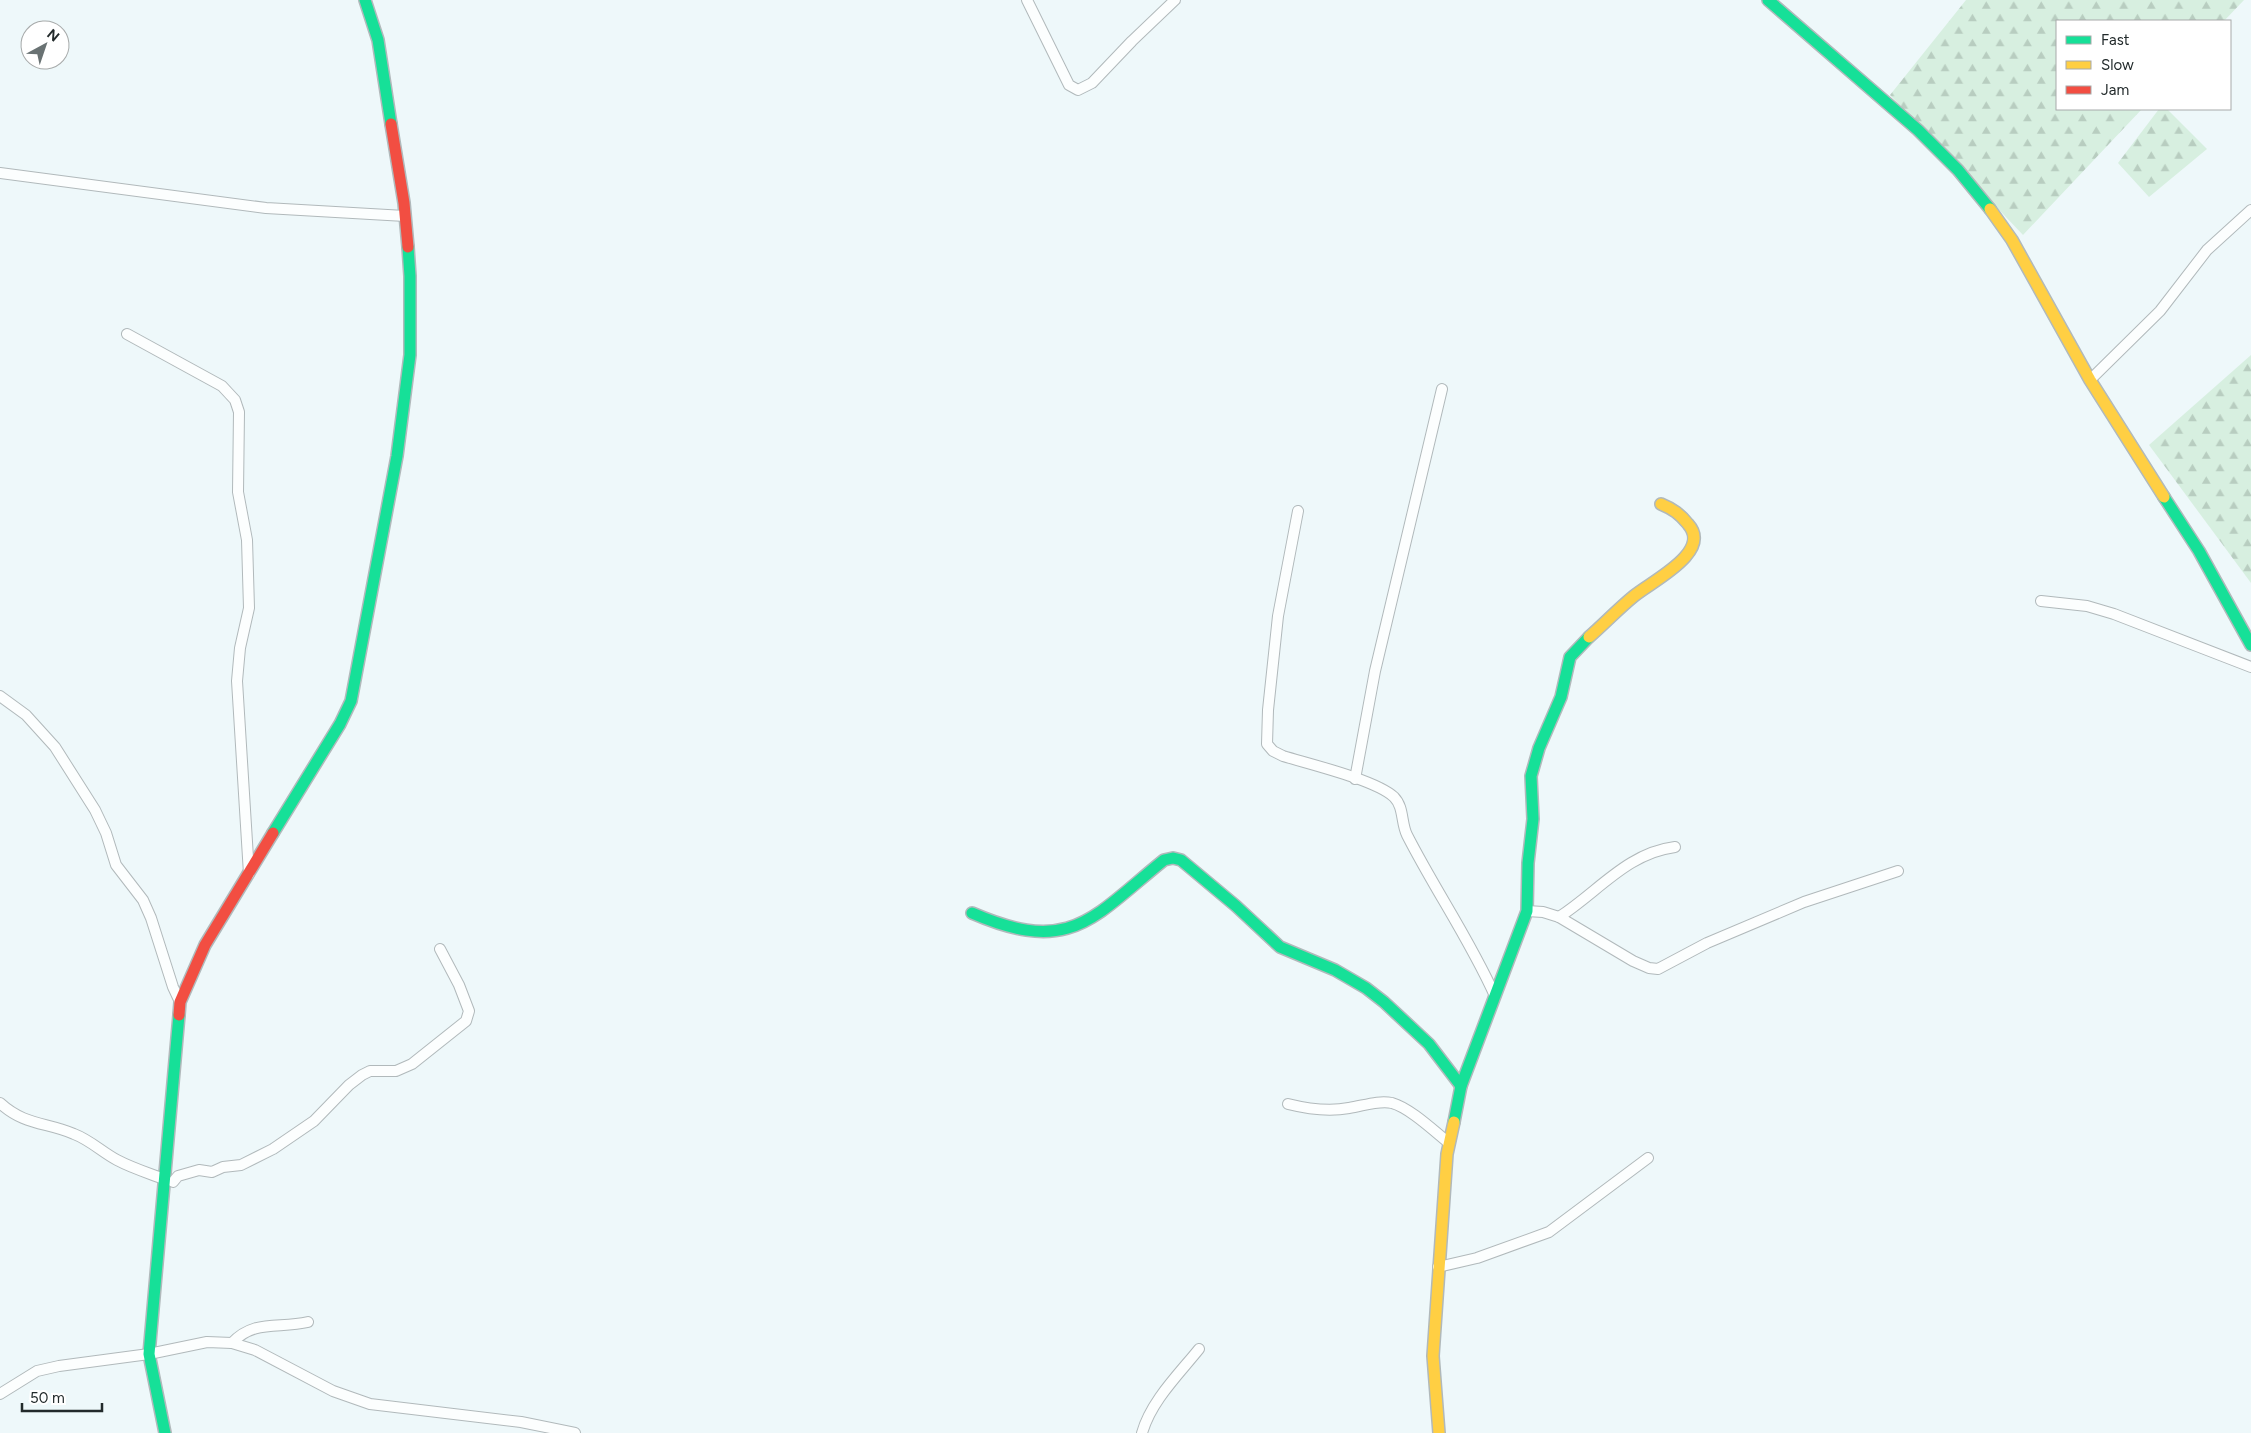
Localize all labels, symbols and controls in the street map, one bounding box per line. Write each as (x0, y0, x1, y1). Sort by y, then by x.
north arrow (20, 20, 70, 70)
legend (2056, 20, 2231, 110)
text: N (43, 25, 63, 45)
text: Fast (2101, 31, 2130, 49)
text: Slow (2101, 56, 2134, 74)
text: Jam (2101, 81, 2129, 99)
scale bar (22, 1380, 102, 1412)
text: 50 m (30, 1389, 65, 1407)

